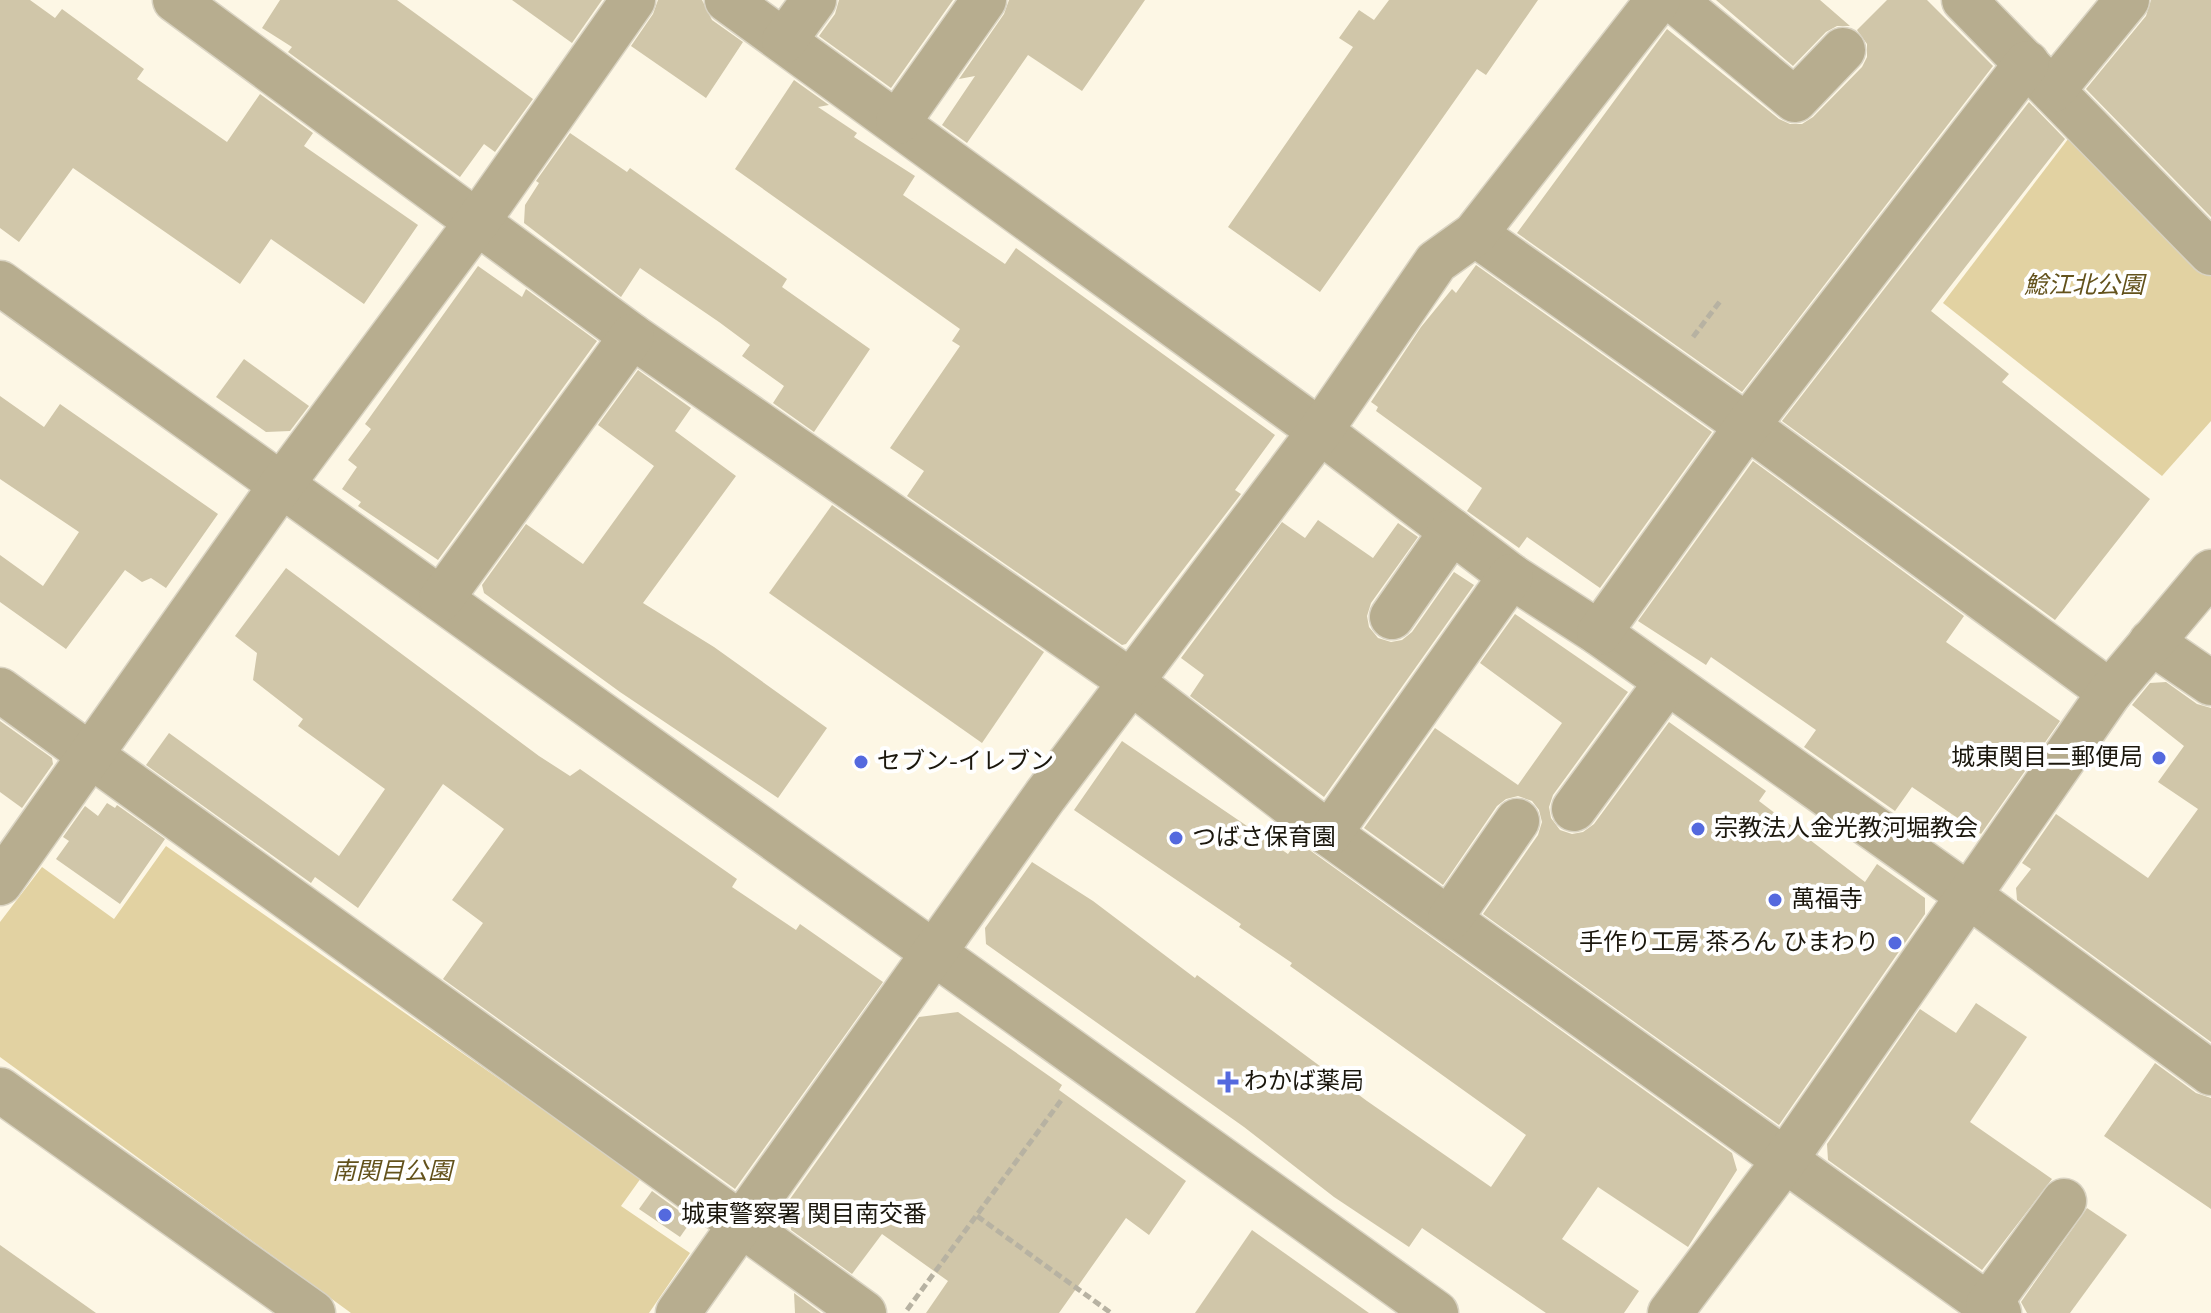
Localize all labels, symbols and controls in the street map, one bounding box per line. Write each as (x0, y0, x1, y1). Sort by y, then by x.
park label: 鯰江北公園 (2024, 268, 2147, 304)
place label: 城東関目二郵便局 (1951, 740, 2143, 776)
place label: セブン-イレブン (877, 744, 1054, 780)
marker: 城東関目二郵便局 (2150, 749, 2168, 767)
marker: セブン-イレブン (852, 753, 870, 771)
place label: 宗教法人金光教河堀教会 (1714, 811, 1978, 847)
place label: つばさ保育園 (1192, 820, 1336, 856)
marker: 宗教法人金光教河堀教会 (1689, 820, 1707, 838)
marker: つばさ保育園 (1167, 829, 1185, 847)
place label: 萬福寺 (1791, 882, 1863, 918)
marker: 萬福寺 (1766, 891, 1784, 909)
place label: 手作り工房 茶ろん ひまわり (1579, 925, 1879, 961)
marker: 手作り工房 茶ろん ひまわり (1886, 934, 1904, 952)
place label: わかば薬局 (1244, 1064, 1364, 1100)
marker: わかば薬局 (1219, 1073, 1237, 1091)
park label: 南関目公園 (332, 1154, 455, 1190)
place label: 城東警察署 関目南交番 (681, 1197, 927, 1233)
marker: 城東警察署 関目南交番 (656, 1206, 674, 1224)

